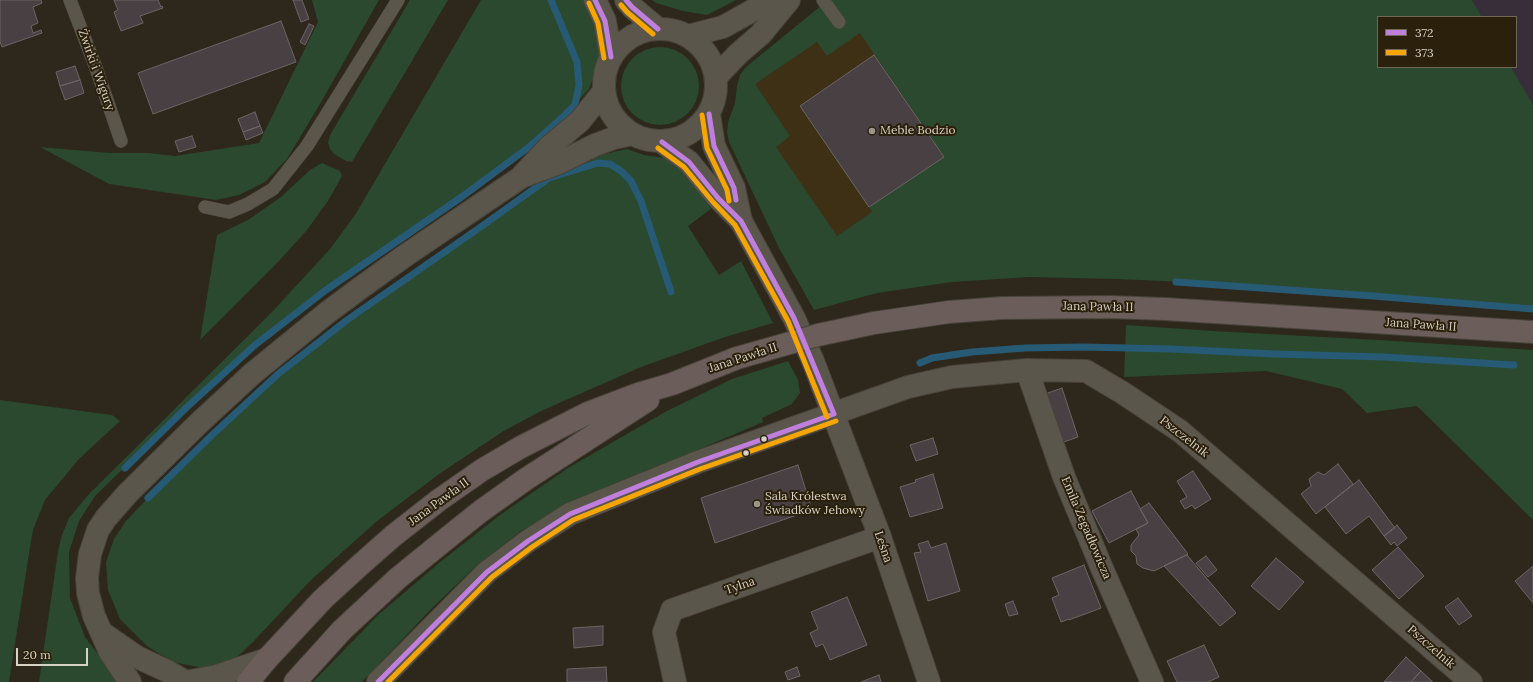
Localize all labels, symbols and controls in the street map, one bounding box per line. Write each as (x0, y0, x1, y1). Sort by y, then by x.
legend (1377, 16, 1517, 68)
text: 372 (1415, 25, 1433, 40)
street label: Żwirki i Wigury (75, 27, 117, 113)
text: 373 (1415, 45, 1434, 60)
place label: Meble Bodzio (880, 124, 956, 138)
marker: Meble Bodzio (867, 126, 877, 136)
street label: Jana Pawła II (1062, 299, 1134, 315)
street label: Jana Pawła II (1385, 315, 1457, 335)
street label: Jana Pawła II (707, 340, 779, 376)
street label: Pszczelnik (1157, 413, 1211, 461)
unlabelled marker (759, 434, 769, 444)
unlabelled marker (741, 448, 751, 458)
street label: Emila Zegadłowicza (1058, 474, 1114, 582)
street label: Jana Pawła II (406, 475, 472, 529)
place label: Sala Królestwa Świadków Jehowy (765, 490, 865, 518)
marker: Sala Królestwa Świadków Jehowy (752, 499, 762, 509)
street label: Leśna (871, 529, 895, 565)
street label: Tylna (723, 574, 757, 598)
street label: Pszczelnik (1404, 623, 1458, 671)
scale bar (18, 640, 90, 666)
text: 20 m (23, 647, 51, 662)

